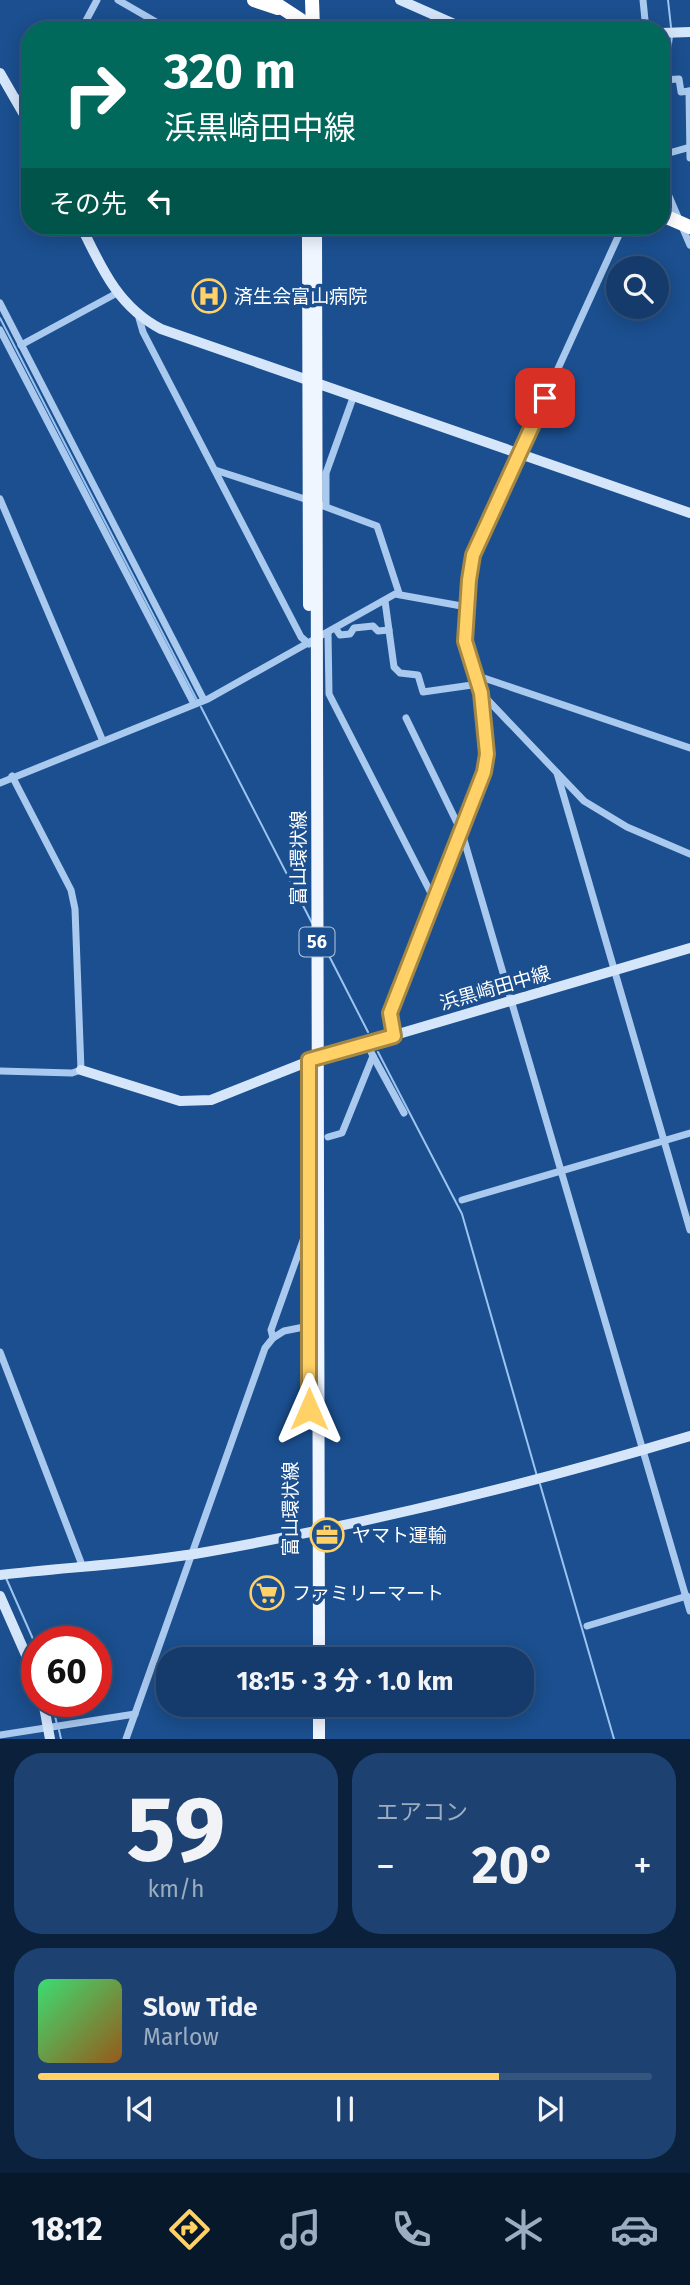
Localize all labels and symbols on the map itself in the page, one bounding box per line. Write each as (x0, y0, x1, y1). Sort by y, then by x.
hospital icon: 済生会富山病院 (190, 277, 228, 315)
place label: 済生会富山病院 (234, 285, 367, 308)
pin (515, 368, 575, 428)
street label: 富山環状線 (287, 810, 310, 906)
road number: 56 (300, 928, 334, 957)
street label: 浜黒崎田中線 (437, 961, 553, 1015)
position arrow (272, 1372, 346, 1446)
street label: 富山環状線 (279, 1461, 302, 1557)
office icon: ヤマト運輸 (308, 1516, 346, 1554)
place label: ヤマト運輸 (352, 1524, 447, 1547)
supermarket icon: ファミリーマート (248, 1574, 286, 1612)
place label: ファミリーマート (292, 1582, 444, 1605)
speed limit sign: 60 (21, 1626, 112, 1717)

